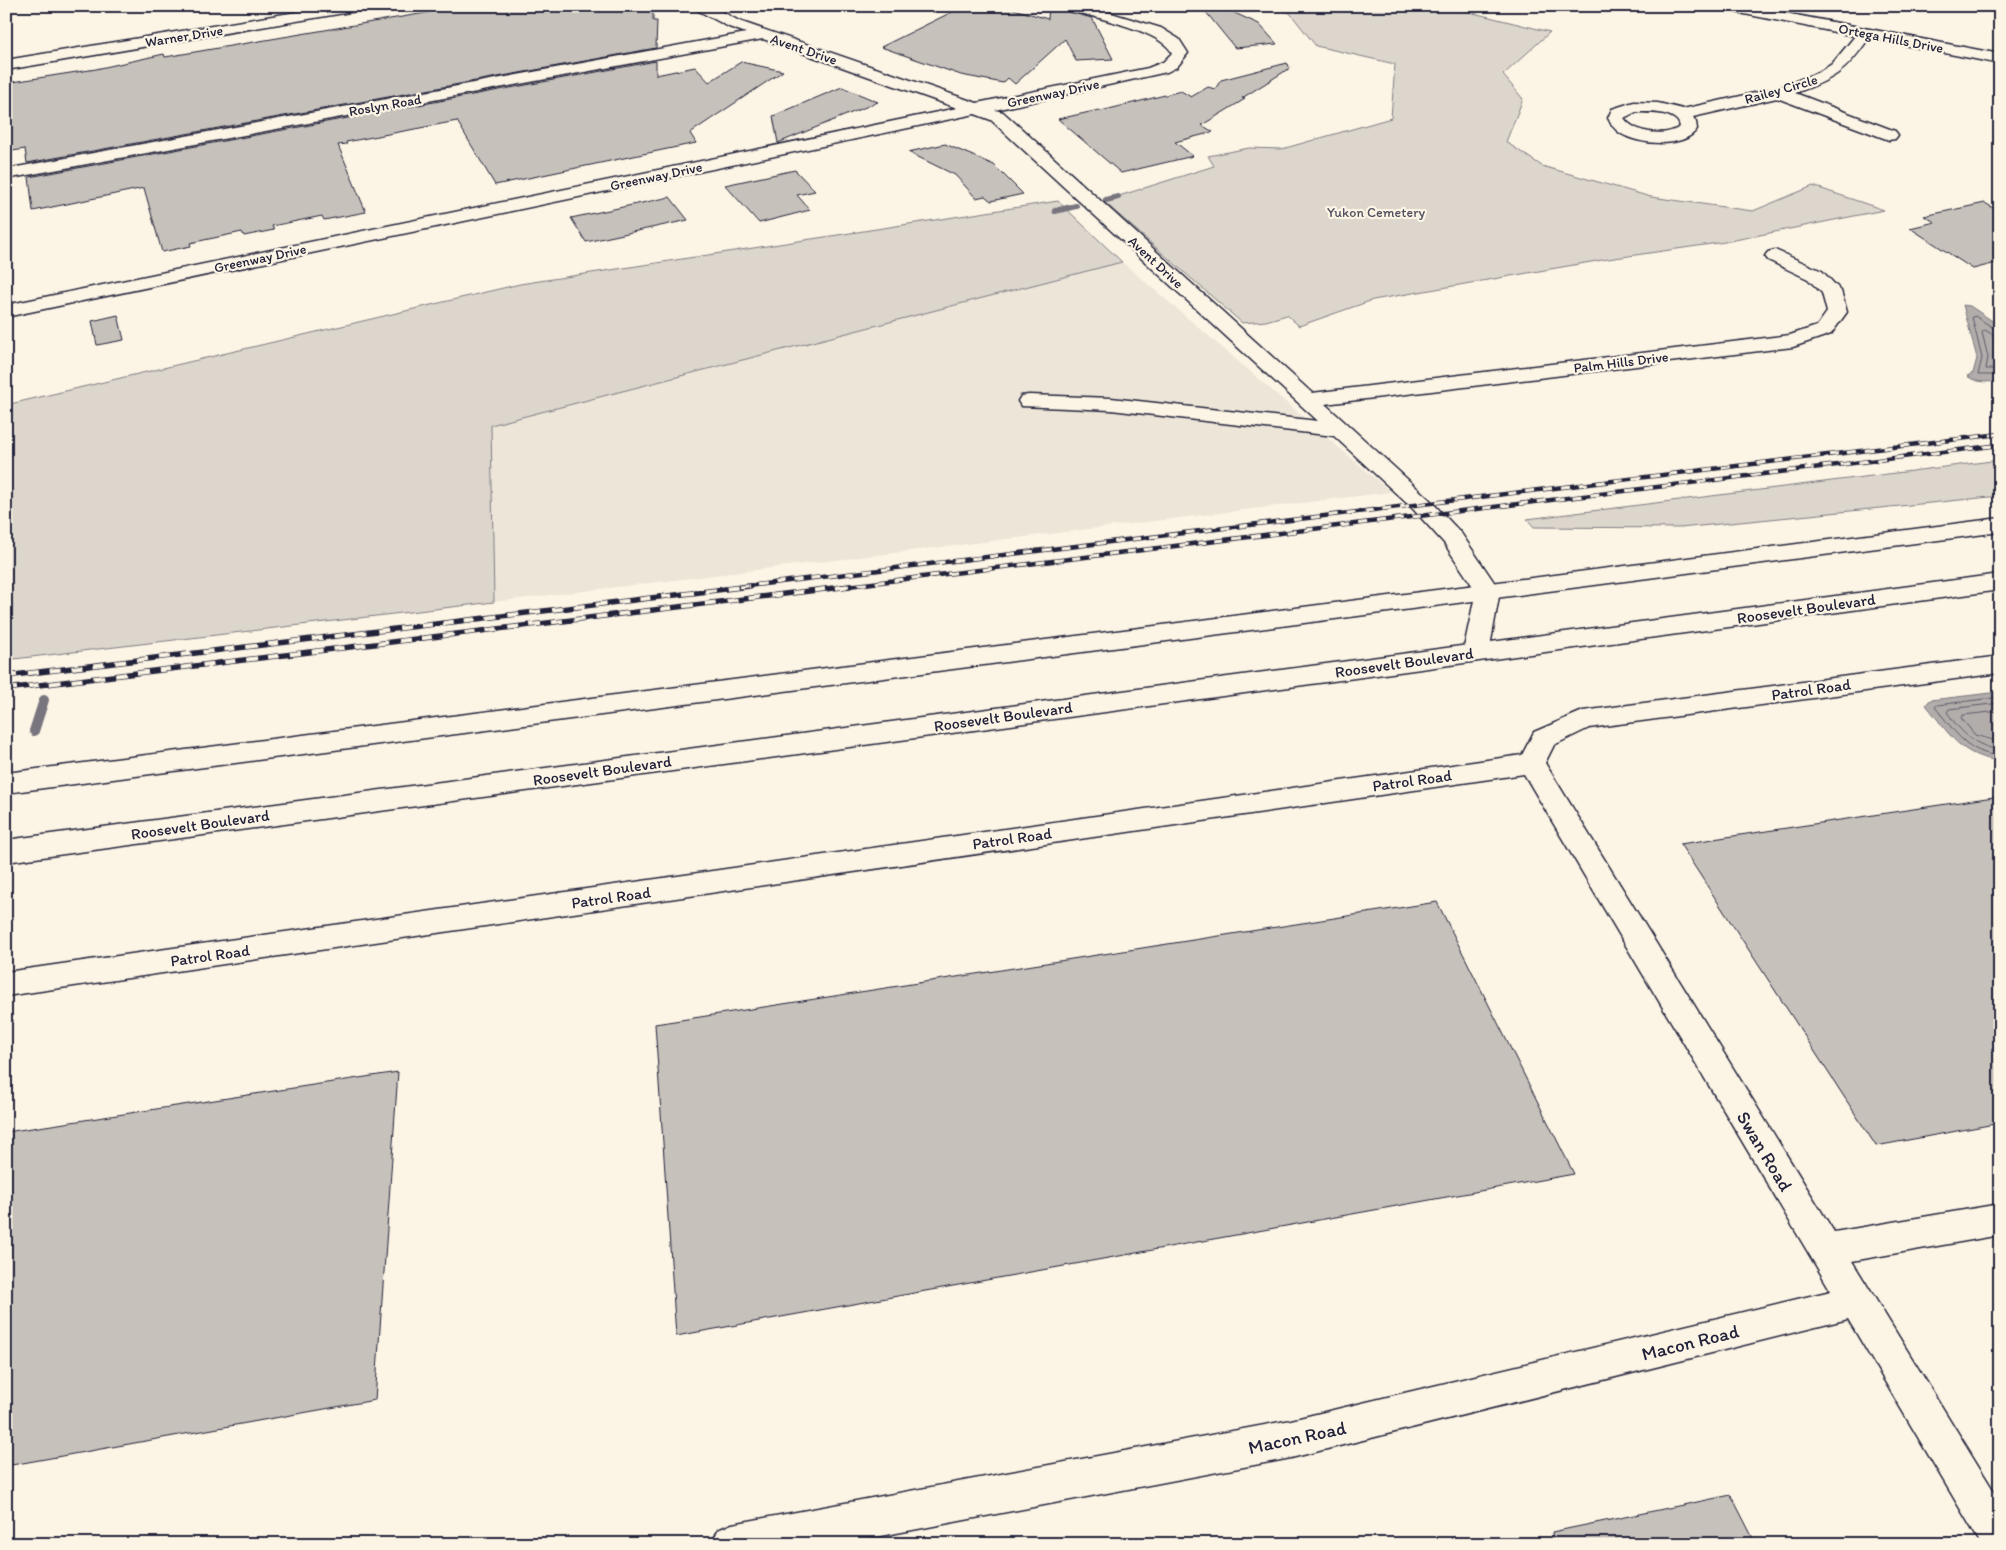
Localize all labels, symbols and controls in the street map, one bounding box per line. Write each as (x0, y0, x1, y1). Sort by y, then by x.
street label: Ortega Hills Drive (1837, 20, 1945, 57)
street label: Warner Drive (144, 22, 225, 51)
street label: Avent Drive (768, 30, 840, 69)
street label: Railey Circle (1743, 71, 1820, 108)
street label: Greenway Drive (1005, 75, 1101, 112)
street label: Roslyn Road (347, 91, 423, 120)
street label: Greenway Drive (608, 158, 704, 195)
park label: Yukon Cemetery (1327, 204, 1425, 221)
street label: Avent Drive (1124, 232, 1187, 292)
street label: Greenway Drive (212, 240, 308, 277)
street label: Palm Hills Drive (1573, 348, 1670, 377)
street label: Roosevelt Boulevard (1736, 589, 1877, 628)
street label: Roosevelt Boulevard (1334, 643, 1475, 682)
street label: Patrol Road (1770, 674, 1852, 704)
street label: Roosevelt Boulevard (933, 697, 1074, 736)
street label: Roosevelt Boulevard (532, 751, 673, 790)
street label: Patrol Road (1371, 765, 1453, 795)
street label: Roosevelt Boulevard (130, 805, 271, 844)
street label: Patrol Road (971, 823, 1053, 853)
street label: Patrol Road (570, 882, 652, 912)
street label: Patrol Road (169, 940, 251, 970)
street label: Swan Road (1732, 1107, 1798, 1196)
street label: Macon Road (1639, 1319, 1742, 1366)
street label: Macon Road (1246, 1416, 1349, 1459)

